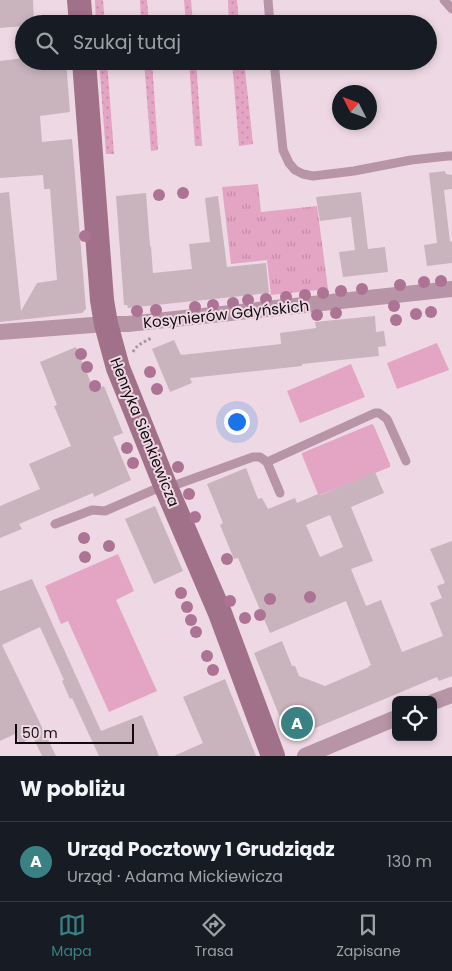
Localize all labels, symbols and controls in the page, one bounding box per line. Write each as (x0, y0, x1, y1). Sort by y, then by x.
search box (15, 15, 437, 70)
icon: search (33, 29, 61, 57)
text: Szukaj tutaj (73, 29, 181, 56)
north arrow (332, 85, 377, 130)
street label: Kosynierów Gdyńskich (142, 295, 310, 333)
street label: Henryka Sienkiewicza (105, 354, 185, 510)
your location (224, 409, 250, 435)
map controls (392, 696, 437, 741)
button: locate (392, 696, 437, 741)
pin: A (281, 704, 313, 742)
scale bar (15, 721, 134, 744)
text: 50 m (22, 723, 58, 743)
text: W pobliżu (20, 774, 125, 803)
text: Urząd Pocztowy 1 Grudziądz (67, 836, 335, 863)
text: A (30, 850, 42, 873)
text: 130 m (387, 850, 432, 873)
text: Urząd · Adama Mickiewicza (67, 865, 283, 888)
tab: Mapa (51, 911, 92, 962)
tab: Trasa (195, 911, 234, 962)
tab: Zapisane (336, 911, 401, 962)

